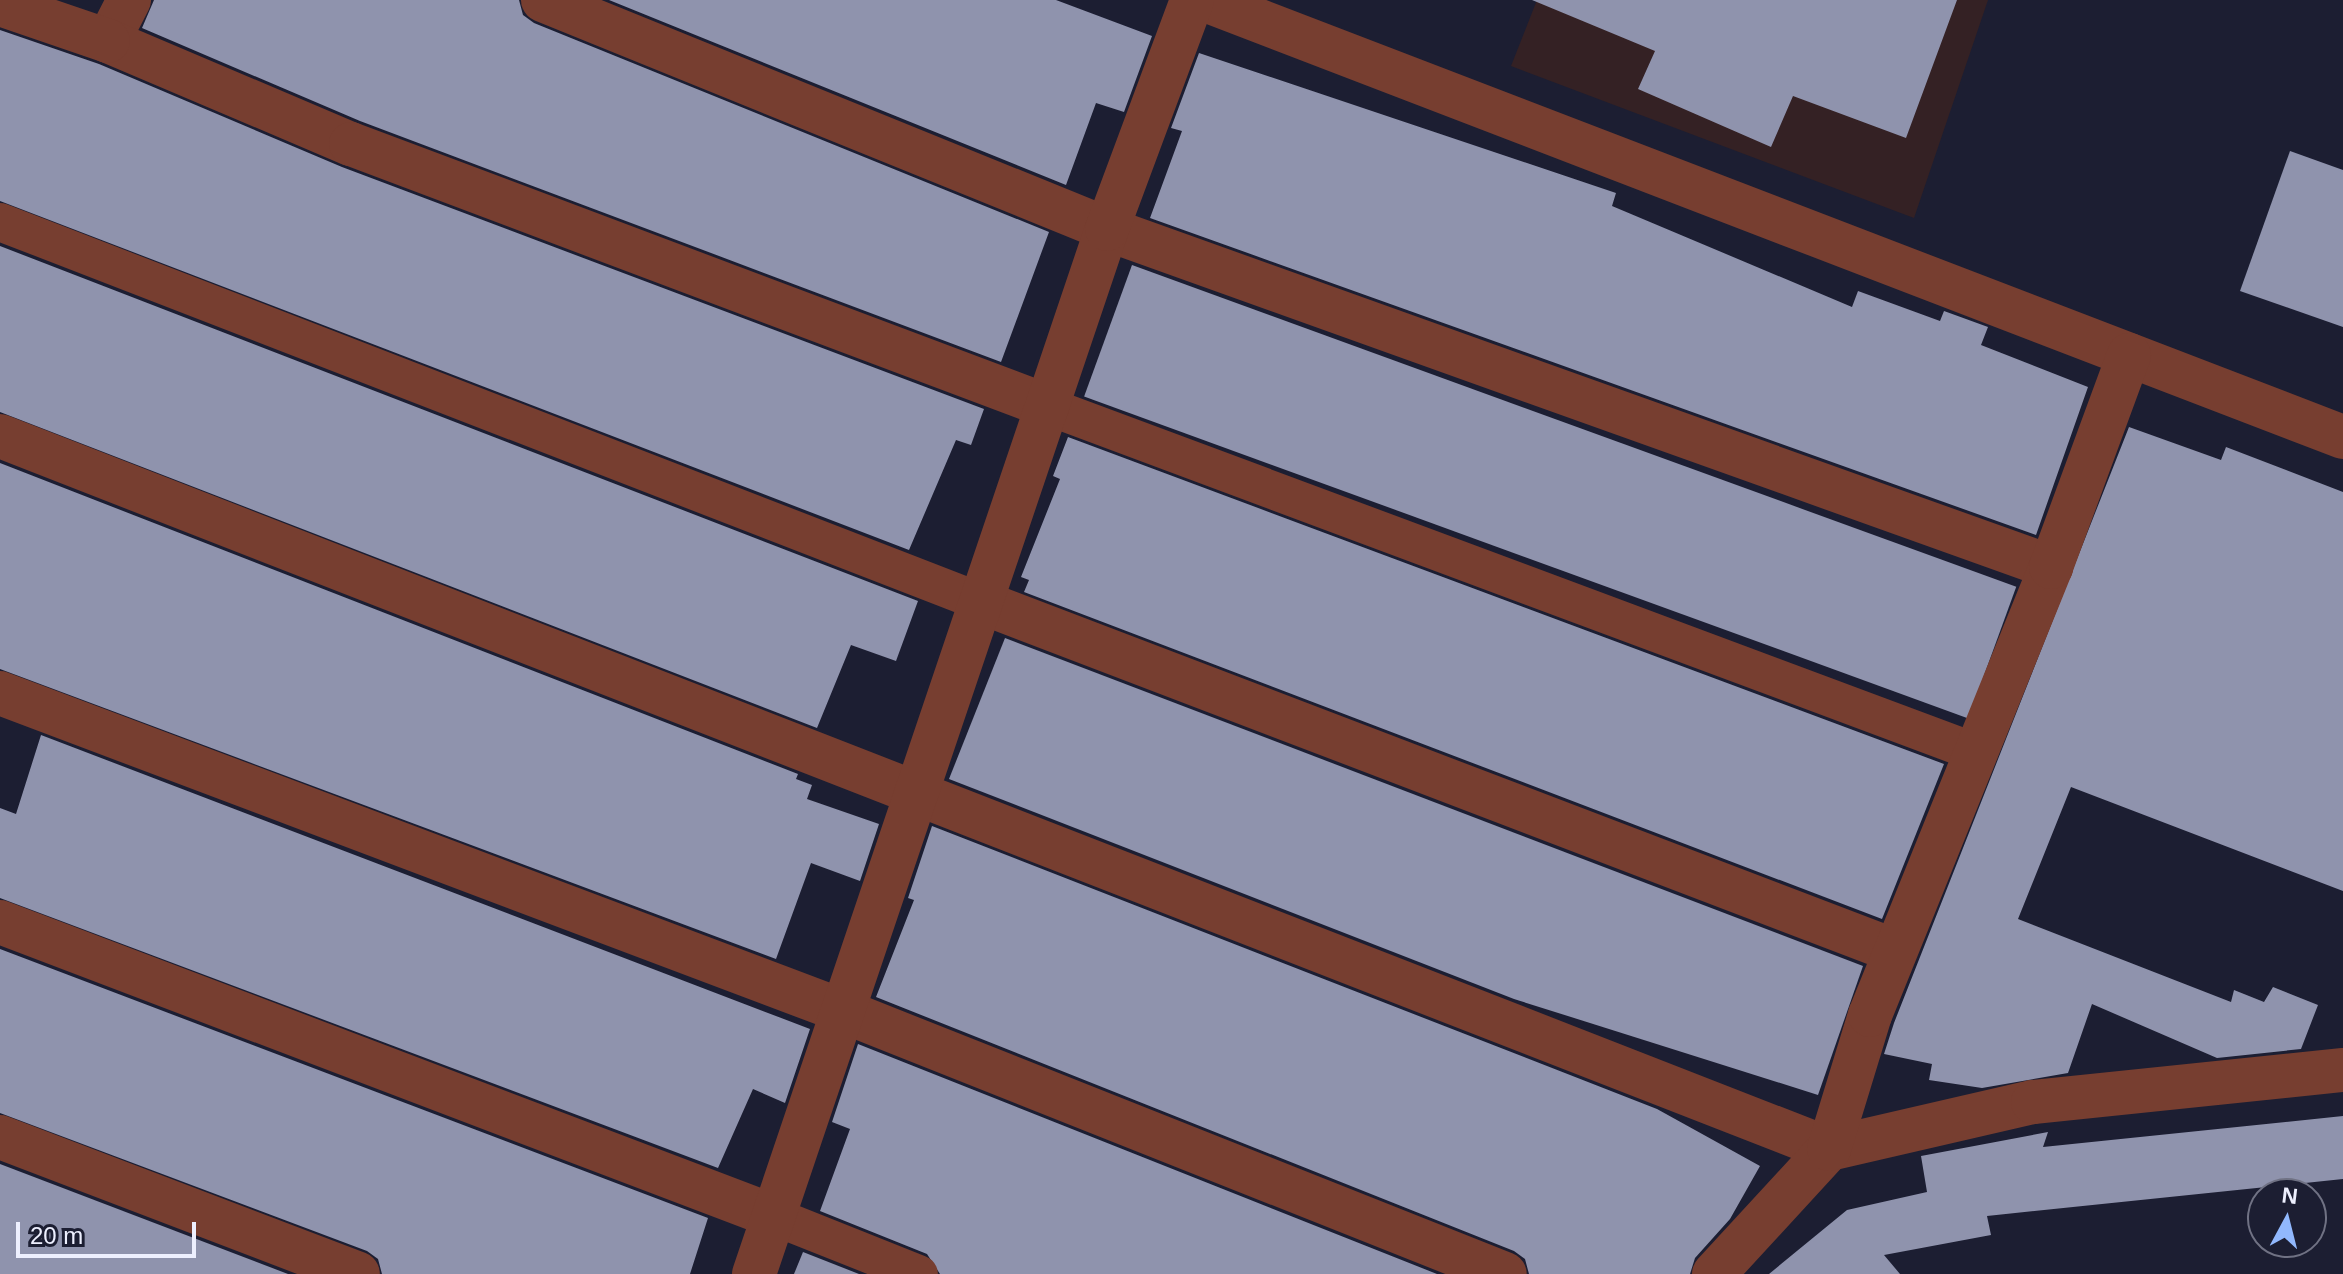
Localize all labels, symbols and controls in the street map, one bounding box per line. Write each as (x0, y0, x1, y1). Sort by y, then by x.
north arrow (2247, 1178, 2327, 1258)
text: N (2280, 1182, 2299, 1209)
scale bar (20, 1206, 200, 1256)
text: 20 m (30, 1222, 83, 1249)

